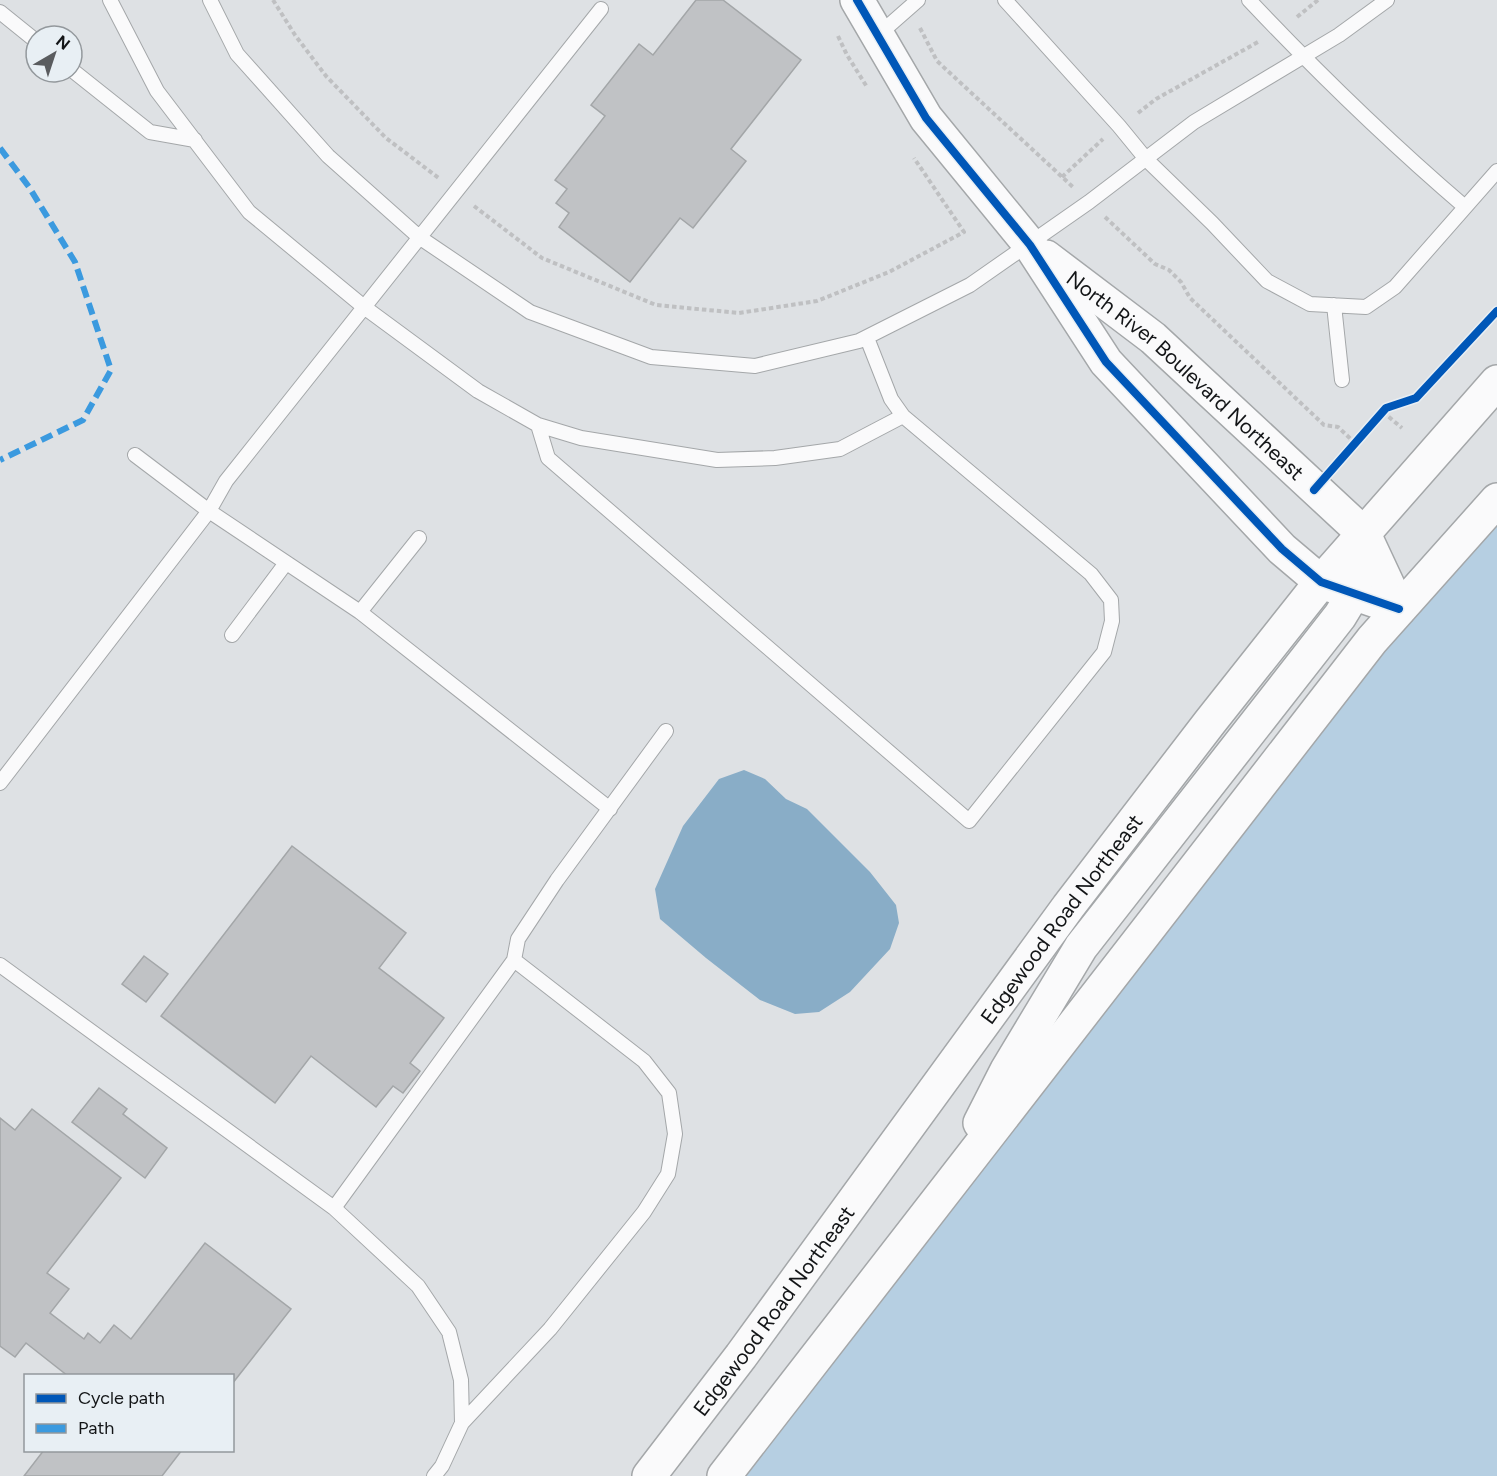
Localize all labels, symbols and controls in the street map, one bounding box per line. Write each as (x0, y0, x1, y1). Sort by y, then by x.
north arrow (24, 24, 84, 84)
text: N (52, 31, 74, 54)
street label: North River Boulevard Northeast (1062, 265, 1310, 485)
street label: Edgewood Road Northeast (975, 809, 1147, 1029)
street label: Edgewood Road Northeast (687, 1200, 859, 1421)
legend (24, 1374, 234, 1452)
text: Cycle path (78, 1387, 165, 1409)
text: Path (78, 1417, 114, 1439)

